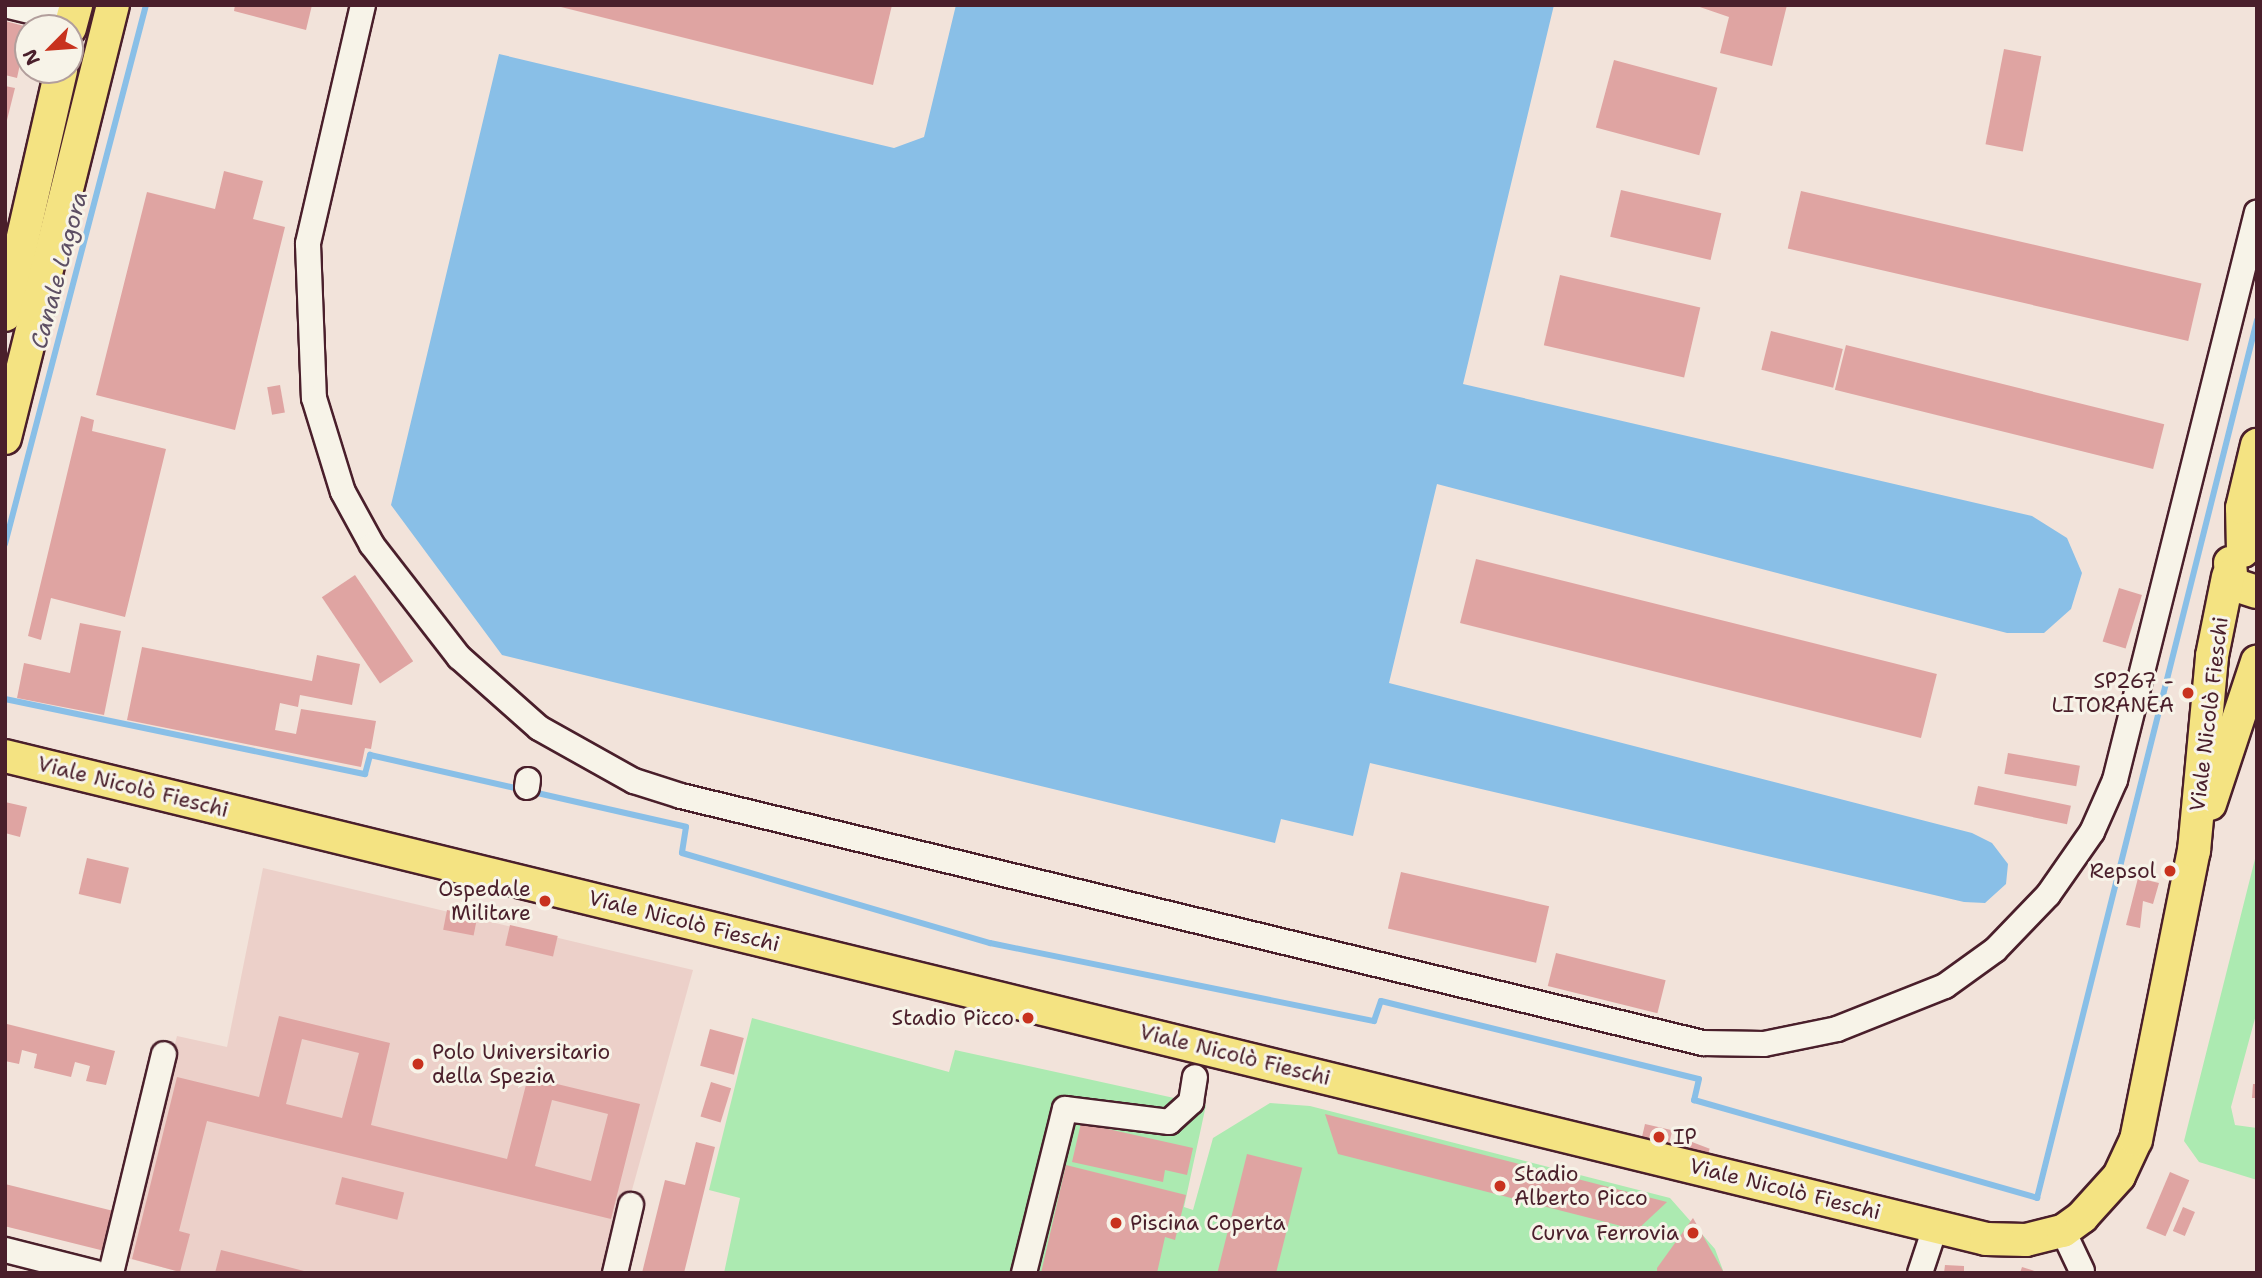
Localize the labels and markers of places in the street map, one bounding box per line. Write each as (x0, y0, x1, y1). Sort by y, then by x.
place label: SP267 - LITORANEA (2052, 668, 2174, 718)
marker: SP267 - LITORANEA (2180, 685, 2196, 701)
place label: Repsol (2090, 858, 2156, 884)
marker: Repsol (2162, 863, 2178, 879)
place label: Ospedale Militare (438, 876, 531, 926)
marker: Ospedale Militare (537, 893, 553, 909)
place label: Stadio Picco (892, 1005, 1014, 1031)
marker: Stadio Picco (1020, 1010, 1036, 1026)
place label: Polo Universitario della Spezia (432, 1039, 610, 1089)
marker: Polo Universitario della Spezia (410, 1056, 426, 1072)
place label: IP (1673, 1124, 1697, 1150)
marker: IP (1651, 1129, 1667, 1145)
place label: Stadio Alberto Picco (1514, 1161, 1648, 1211)
marker: Stadio Alberto Picco (1492, 1178, 1508, 1194)
place label: Piscina Coperta (1130, 1210, 1286, 1236)
marker: Piscina Coperta (1108, 1215, 1124, 1231)
place label: Curva Ferrovia (1531, 1220, 1679, 1246)
marker: Curva Ferrovia (1685, 1225, 1701, 1241)

